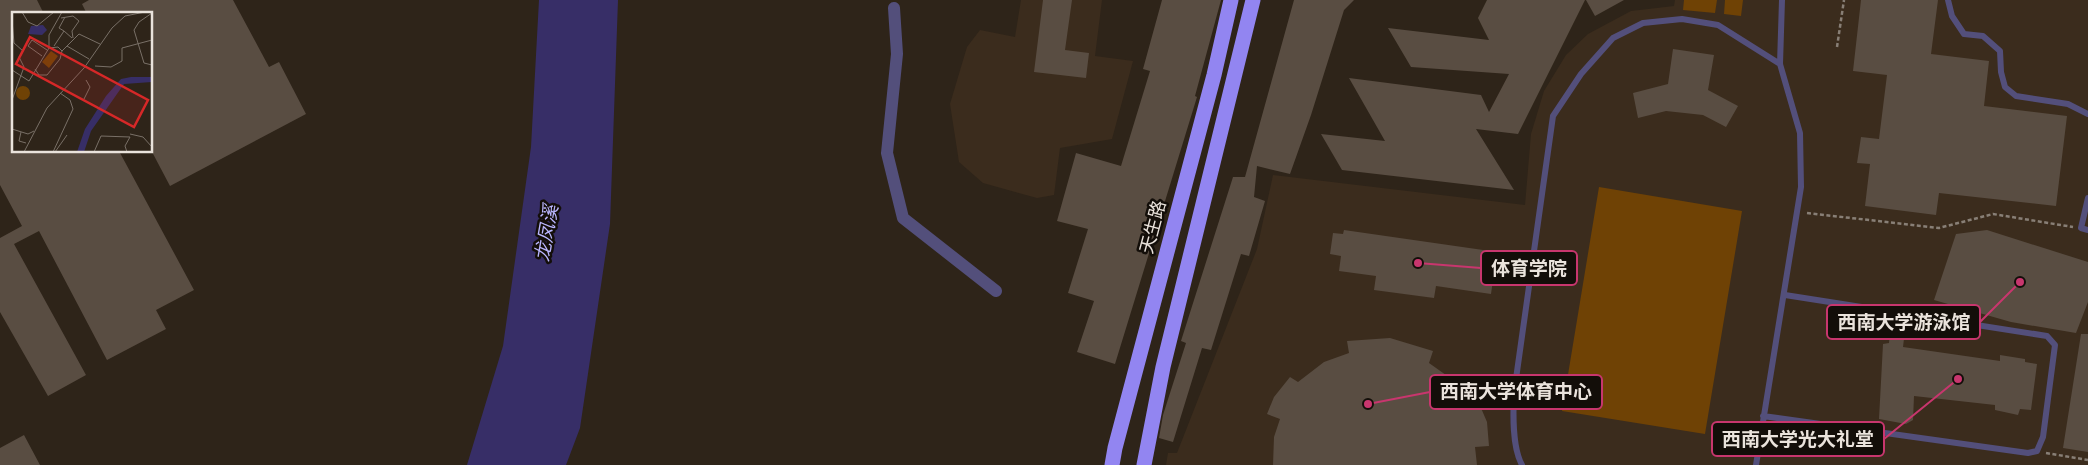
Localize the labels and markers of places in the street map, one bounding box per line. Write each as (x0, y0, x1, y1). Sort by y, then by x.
callout: 体育学院 (1481, 251, 1577, 285)
callout: 西南大学游泳馆 (1827, 305, 1980, 339)
callout: 西南大学体育中心 (1430, 375, 1602, 409)
callout: 西南大学光大礼堂 (1712, 422, 1884, 456)

